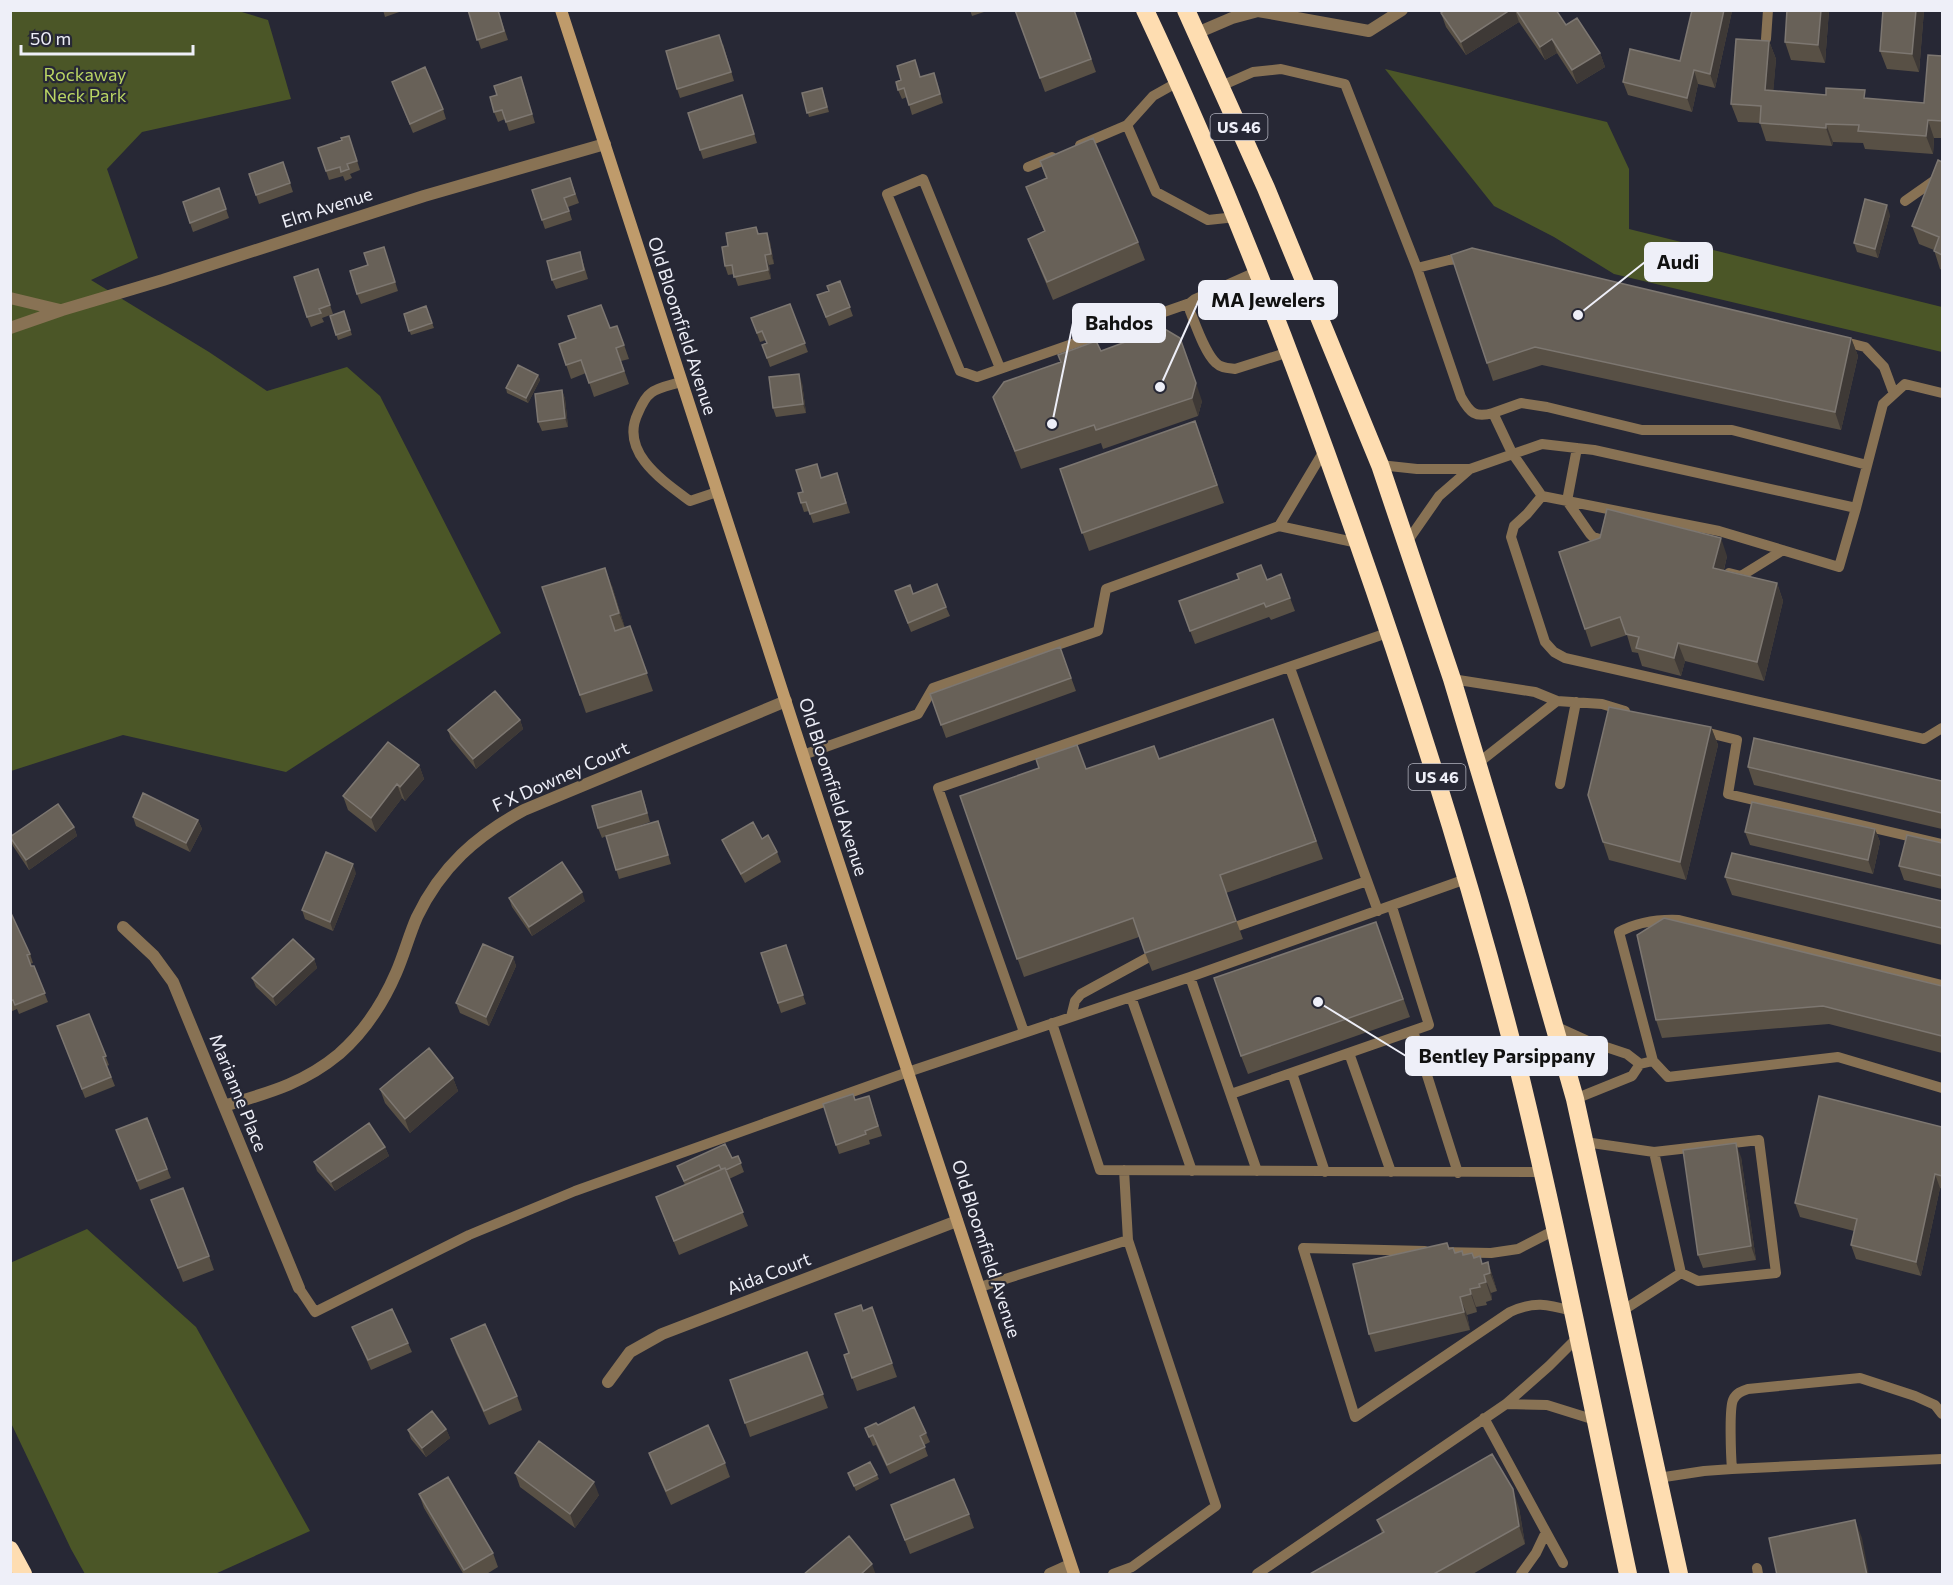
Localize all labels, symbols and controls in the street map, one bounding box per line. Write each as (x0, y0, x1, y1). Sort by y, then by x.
scale bar (21, 18, 194, 56)
text: 50 m (30, 27, 71, 49)
park label: Rockaway Neck Park (44, 63, 127, 106)
road number: US 46 (1210, 114, 1268, 140)
street label: Elm Avenue (278, 182, 375, 232)
street label: Old Bloomfield Avenue (644, 234, 722, 418)
callout: Audi (1645, 243, 1712, 281)
text: Audi (1657, 249, 1699, 273)
callout: MA Jewelers (1199, 281, 1337, 319)
text: MA Jewelers (1211, 287, 1325, 311)
callout: Bahdos (1073, 304, 1165, 342)
text: Bahdos (1085, 310, 1153, 334)
street label: Old Bloomfield Avenue (795, 695, 873, 879)
street label: F X Downey Court (489, 736, 632, 816)
road number: US 46 (1408, 764, 1466, 790)
street label: Marianne Place (205, 1031, 273, 1155)
callout: Bentley Parsippany (1406, 1037, 1607, 1075)
text: Bentley Parsippany (1418, 1043, 1596, 1067)
street label: Old Bloomfield Avenue (948, 1157, 1026, 1341)
street label: Aida Court (724, 1247, 814, 1299)

